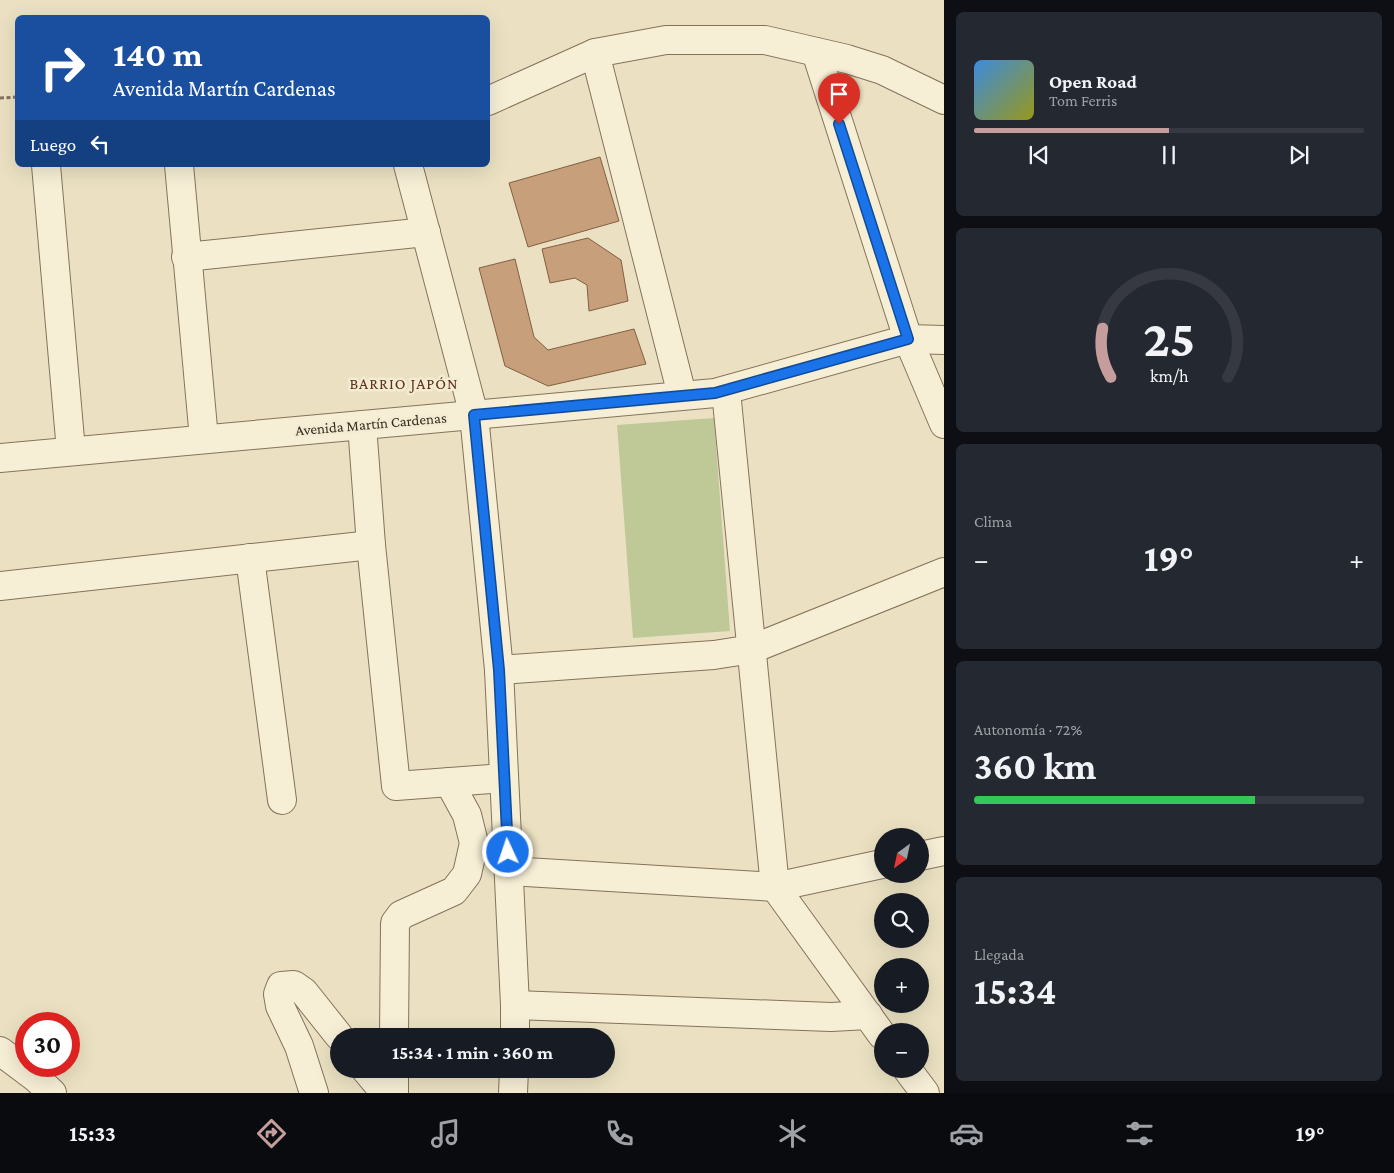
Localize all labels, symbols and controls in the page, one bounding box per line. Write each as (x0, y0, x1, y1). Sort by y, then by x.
icon: right (30, 35, 95, 100)
text: 140 m (113, 35, 203, 74)
text: Open Road (1049, 71, 1137, 92)
pin (818, 73, 860, 124)
text: Avenida Martín Cardenas (113, 76, 336, 101)
icon: arrive (825, 80, 853, 108)
text: Tom Ferris (1049, 92, 1117, 109)
icon: left (86, 130, 114, 158)
text: Luego (30, 134, 76, 155)
icon: previous (1025, 141, 1053, 169)
icon: pause (1155, 141, 1183, 169)
icon: next (1285, 141, 1313, 169)
text: 25 (1143, 309, 1195, 367)
text: km/h (1150, 366, 1189, 386)
district label: BARRIO JAPÓN (349, 375, 459, 393)
street label: Avenida Martín Cardenas (295, 409, 447, 439)
text: Clima (974, 513, 1012, 530)
text: 19° (1144, 537, 1194, 579)
text: − (974, 544, 989, 575)
text: + (1349, 544, 1364, 575)
text: Autonomía · 72% (974, 721, 1082, 738)
text: 360 km (974, 745, 1097, 787)
position arrow (481, 825, 533, 877)
north arrow (874, 828, 929, 882)
map controls (874, 828, 929, 1078)
button: search (874, 893, 929, 948)
text: Llegada (974, 946, 1024, 963)
button: + (874, 958, 929, 1013)
text: 15:34 (974, 970, 1056, 1012)
speed limit sign: 30 (15, 1012, 80, 1077)
button: − (874, 1023, 929, 1078)
text: 15:34 · 1 min · 360 m (392, 1042, 553, 1063)
icon: directions (254, 1116, 289, 1151)
icon: music (428, 1116, 463, 1151)
icon: phone (602, 1116, 637, 1151)
icon: climate (775, 1116, 810, 1151)
icon: car (949, 1116, 984, 1151)
icon: filters (1122, 1116, 1157, 1151)
text: 15:33 (69, 1121, 116, 1146)
text: 19° (1296, 1121, 1325, 1146)

